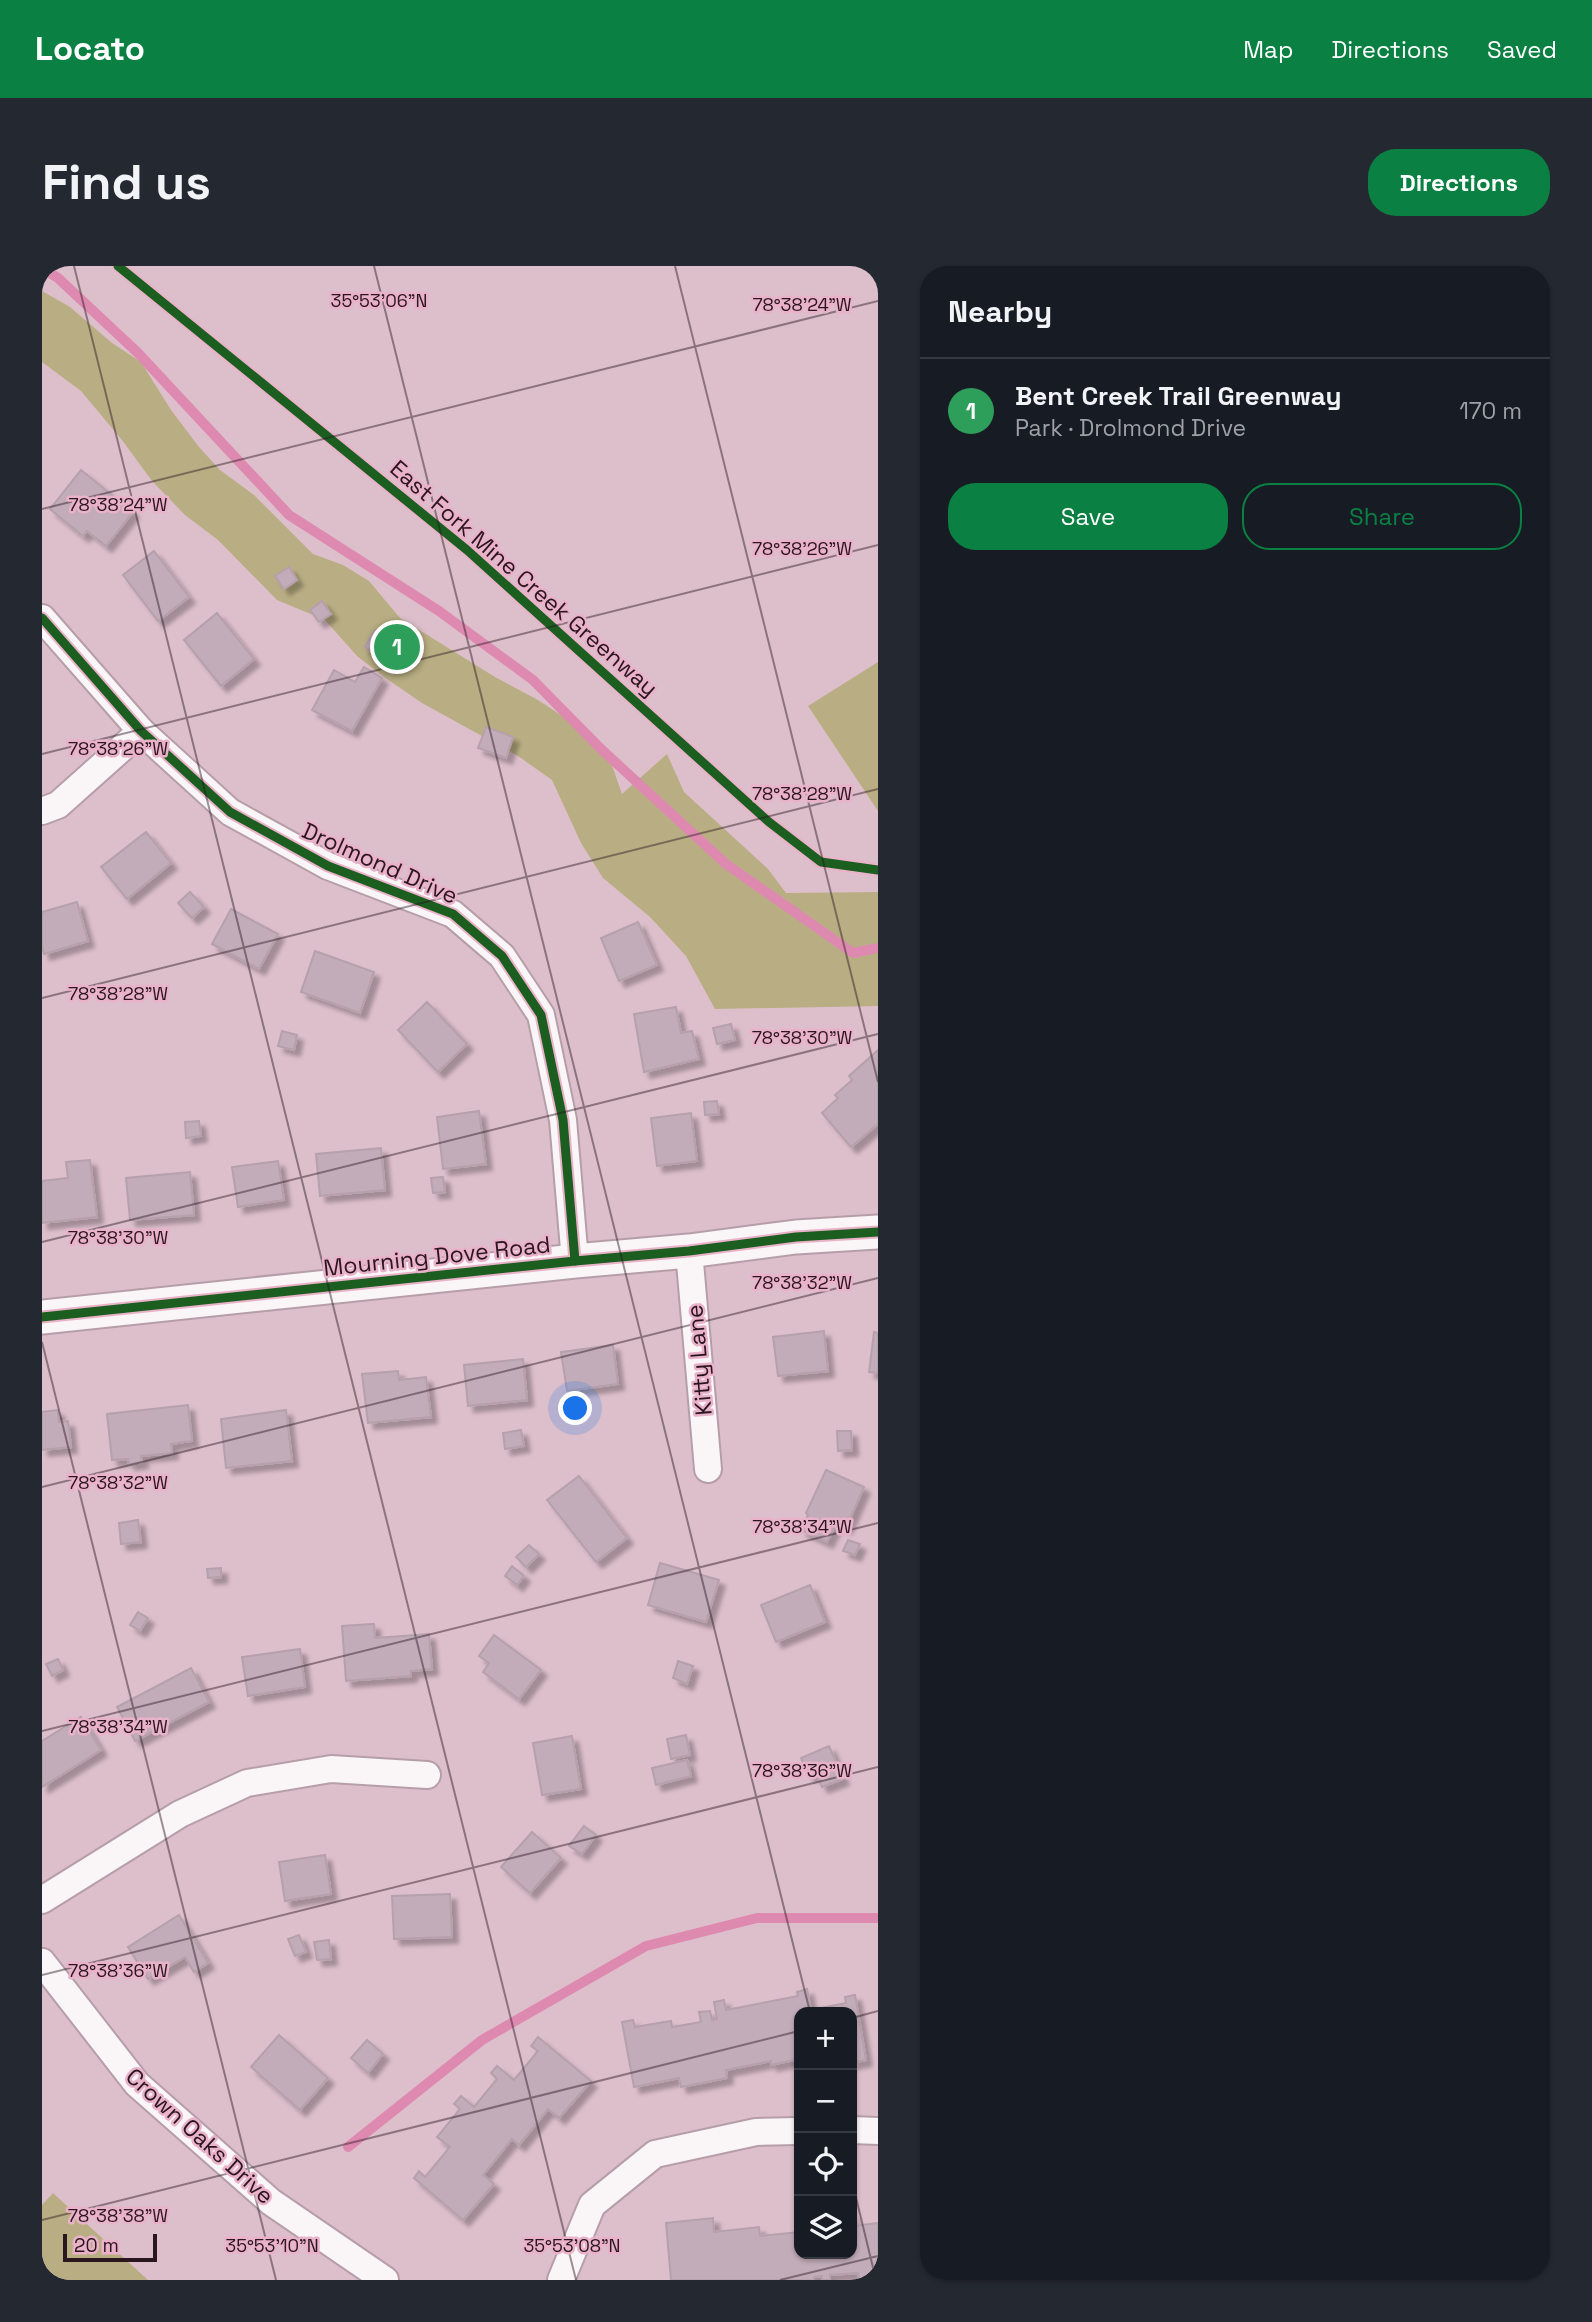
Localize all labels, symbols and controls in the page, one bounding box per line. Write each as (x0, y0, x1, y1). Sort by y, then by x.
text: Locato (35, 28, 145, 70)
text: Map (1243, 34, 1293, 65)
text: Directions (1331, 34, 1449, 65)
text: Saved (1487, 34, 1557, 65)
button: Directions (1368, 149, 1550, 216)
text: Find us (42, 151, 211, 213)
text: 35°53'06"N (331, 289, 427, 312)
text: Nearby (948, 292, 1052, 331)
text: 78°38'24"W (752, 293, 852, 316)
text: Bent Creek Trail Greenway (1015, 379, 1342, 413)
text: 1 (966, 396, 976, 426)
text: 170 m (1459, 396, 1522, 426)
text: Park · Drolmond Drive (1015, 413, 1246, 443)
street label: East Fork Mine Creek Greenway (384, 453, 664, 703)
button: Save (948, 483, 1228, 550)
button: Share (1242, 483, 1522, 550)
text: 78°38'24"W (68, 493, 168, 516)
text: 78°38'26"W (752, 537, 852, 560)
pin: 1 (374, 621, 420, 673)
text: 78°38'26"W (68, 737, 168, 760)
text: 78°38'28"W (752, 782, 852, 805)
street label: Drolmond Drive (297, 815, 463, 911)
text: 78°38'28"W (68, 982, 168, 1005)
text: 78°38'30"W (752, 1026, 853, 1049)
text: 78°38'30"W (68, 1226, 169, 1249)
street label: Mourning Dove Road (322, 1229, 552, 1283)
text: 78°38'32"W (752, 1271, 852, 1294)
street label: Kitty Lane (679, 1303, 719, 1417)
your location (558, 1391, 592, 1425)
text: 78°38'32"W (68, 1471, 168, 1494)
text: 78°38'34"W (752, 1515, 852, 1538)
text: 78°38'34"W (68, 1715, 168, 1738)
text: 78°38'36"W (752, 1759, 852, 1782)
text: 78°38'36"W (68, 1959, 168, 1982)
map controls (794, 2007, 857, 2259)
button: + (794, 2007, 857, 2070)
street label: Crown Oaks Drive (120, 2062, 280, 2210)
button: − (794, 2070, 857, 2133)
button: locate (794, 2133, 857, 2196)
button: layers (794, 2196, 857, 2259)
text: 78°38'38"W (68, 2204, 168, 2227)
scale bar (63, 2231, 158, 2263)
text: 20 m (74, 2233, 119, 2258)
text: 35°53'10"N (225, 2234, 319, 2257)
text: 35°53'08"N (523, 2234, 621, 2257)

